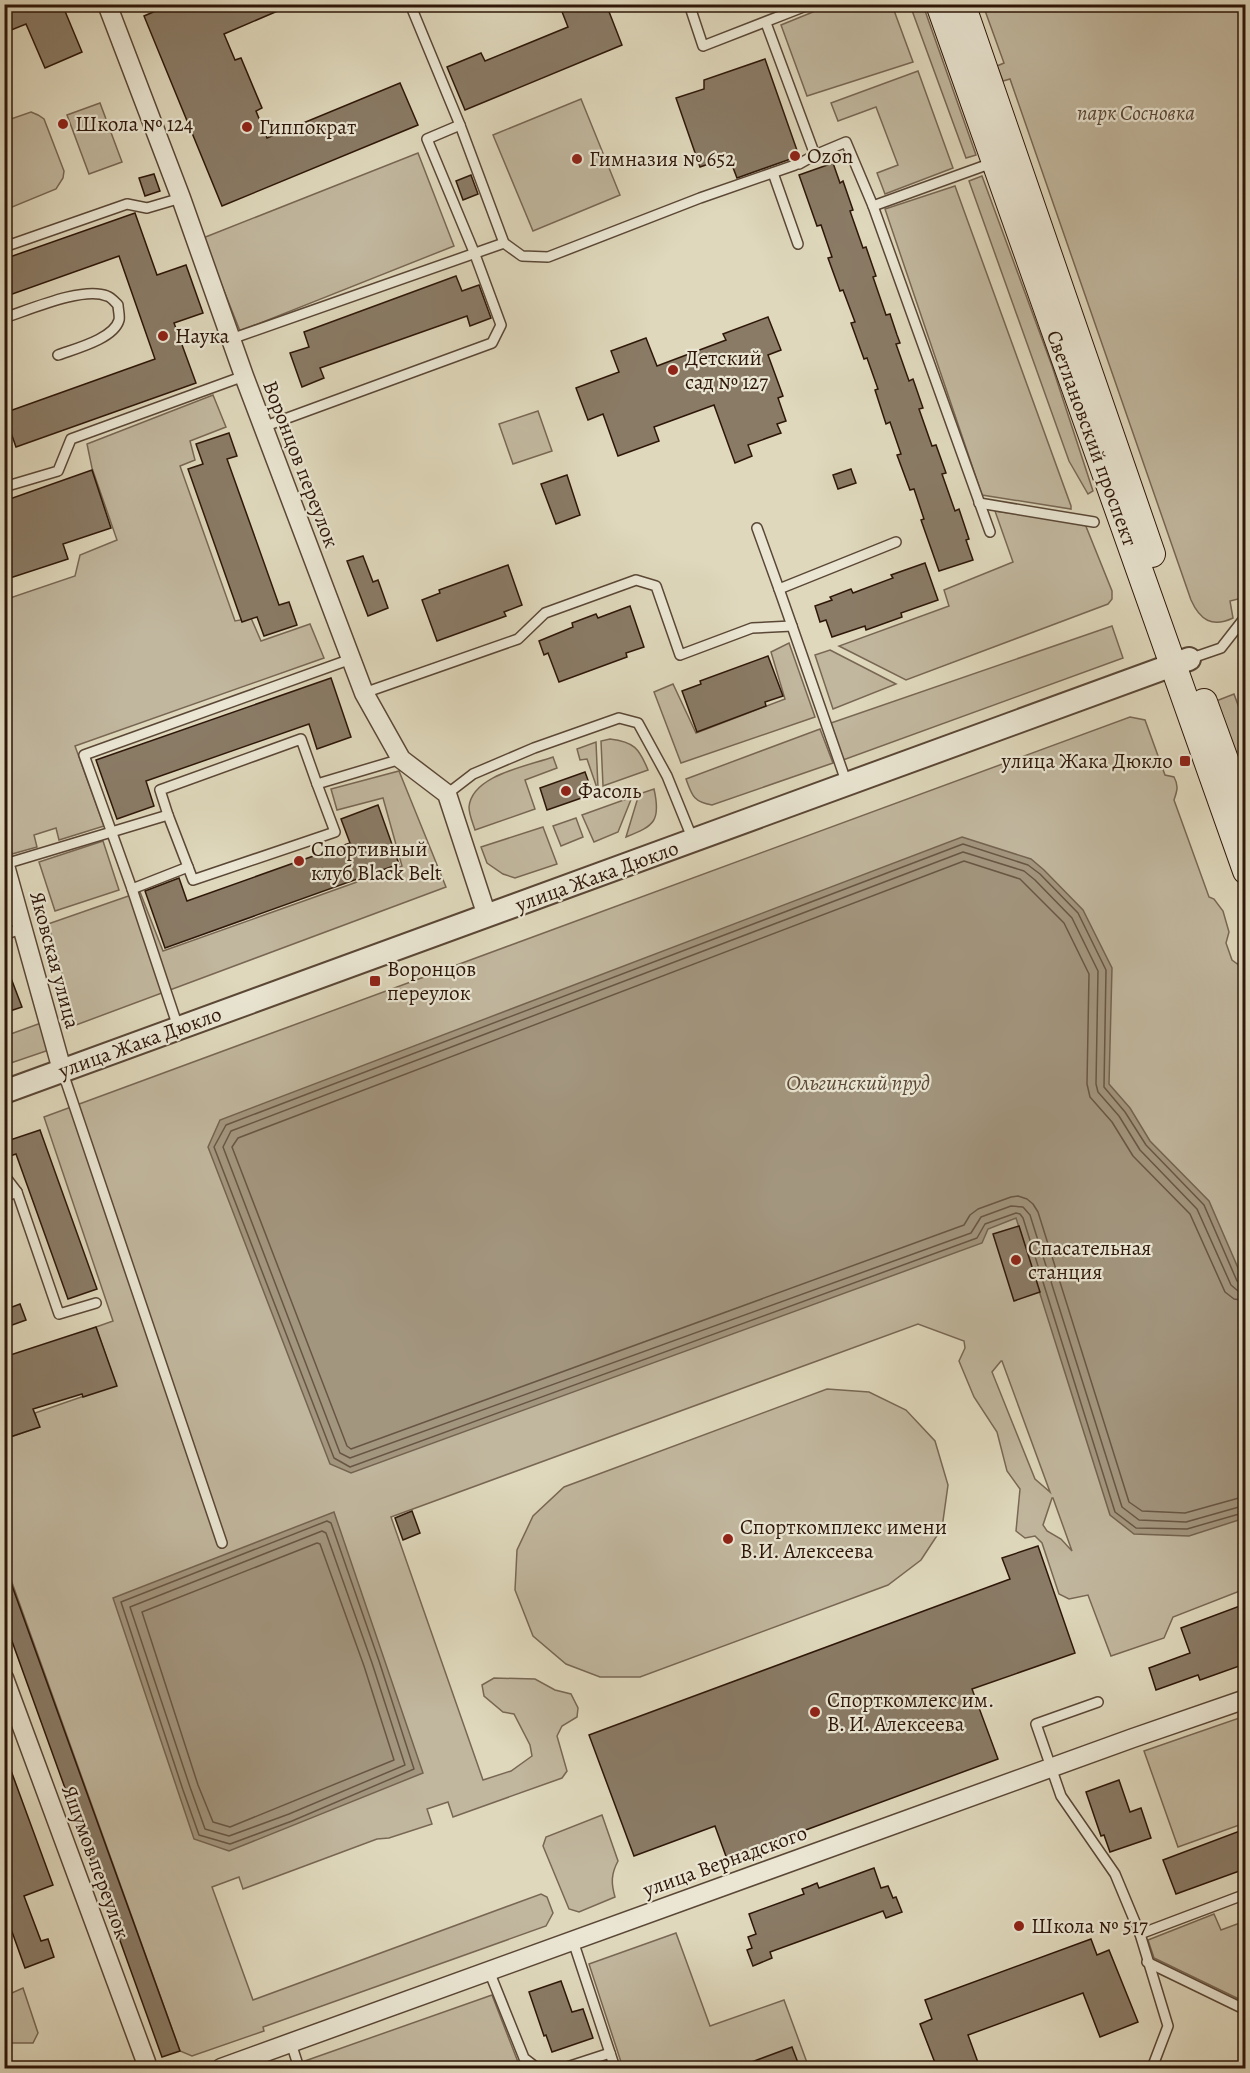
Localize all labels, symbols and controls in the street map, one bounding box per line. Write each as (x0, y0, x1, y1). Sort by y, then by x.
park label: парк Сосновка (1077, 99, 1195, 127)
place label: Школа № 124 (75, 110, 193, 138)
place label: Гиппократ (259, 113, 356, 141)
marker: Школа № 124 (56, 117, 70, 131)
marker: Гиппократ (240, 120, 254, 134)
place label: Ozon (807, 142, 853, 170)
place label: Гимназия № 652 (589, 145, 735, 173)
marker: Ozon (788, 149, 802, 163)
marker: Гимназия № 652 (570, 152, 584, 166)
place label: Наука (175, 322, 230, 350)
street label: Светлановский проспект (1040, 326, 1144, 550)
marker: Наука (156, 329, 170, 343)
place label: Детский сад № 127 (685, 344, 768, 396)
marker: Детский сад № 127 (666, 363, 680, 377)
street label: Воронцов переулок (256, 376, 346, 552)
place label: улица Жака Дюкло (1000, 747, 1173, 775)
marker: улица Жака Дюкло (1178, 754, 1192, 768)
place label: Фасоль (578, 777, 641, 805)
marker: Фасоль (559, 784, 573, 798)
street label: улица Жака Дюкло (511, 834, 682, 919)
place label: Спортивный клуб Black Belt (311, 835, 442, 887)
marker: Спортивный клуб Black Belt (292, 854, 306, 868)
street label: Яковская улица (23, 888, 87, 1032)
place label: Воронцов переулок (387, 955, 476, 1007)
marker: Воронцов переулок (368, 974, 382, 988)
street label: улица Жака Дюкло (54, 1000, 225, 1085)
water label: Ольгинский пруд (786, 1068, 930, 1098)
place label: Спасательная станция (1028, 1234, 1151, 1286)
marker: Спасательная станция (1009, 1253, 1023, 1267)
place label: Спорткомплекс имени В.И. Алексеева (740, 1513, 947, 1565)
marker: Спорткомплекс имени В.И. Алексеева (721, 1532, 735, 1546)
place label: Спорткомлекс им. В. И. Алексеева (827, 1686, 994, 1738)
marker: Спорткомлекс им. В. И. Алексеева (808, 1705, 822, 1719)
street label: Яшумов переулок (55, 1781, 137, 1943)
street label: улица Вернадского (638, 1818, 811, 1904)
place label: Школа № 517 (1031, 1912, 1148, 1940)
marker: Школа № 517 (1012, 1919, 1026, 1933)

